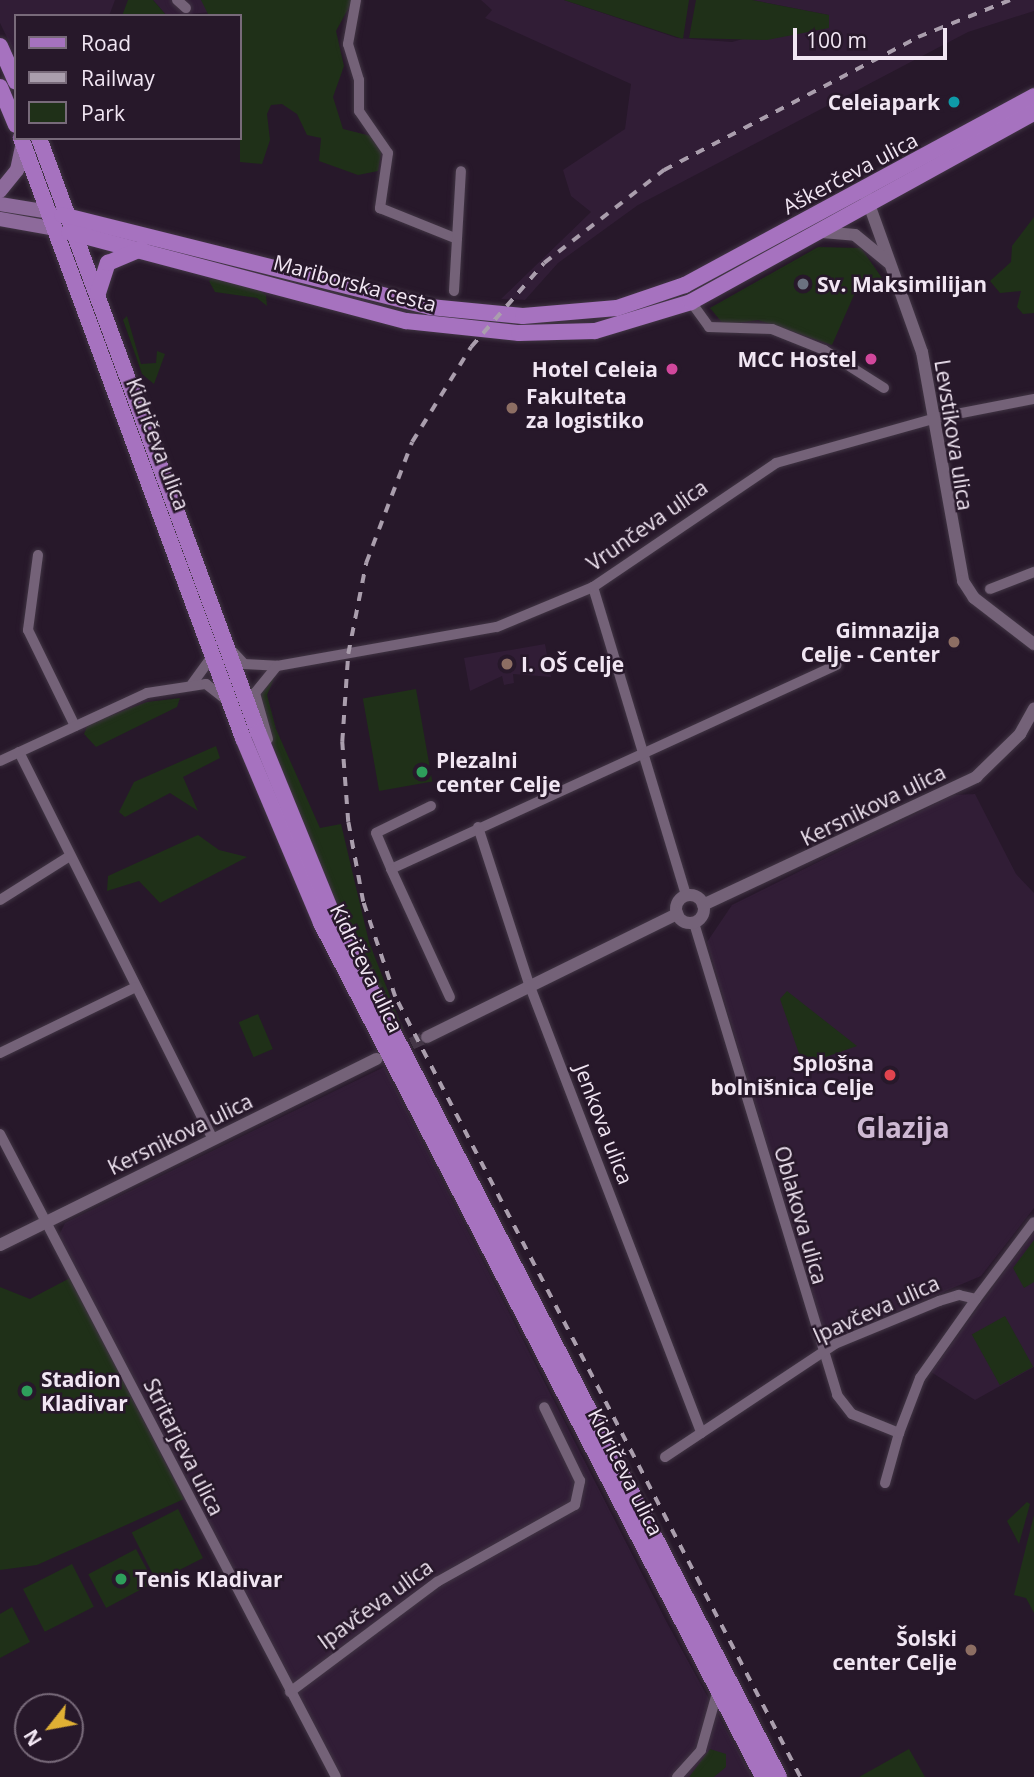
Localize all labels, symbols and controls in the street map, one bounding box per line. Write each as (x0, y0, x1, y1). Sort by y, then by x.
legend (14, 14, 242, 140)
scale bar (796, 14, 950, 58)
text: 100 m (806, 26, 867, 54)
text: Road (81, 29, 131, 57)
text: Railway (81, 64, 155, 92)
place label: Celeiapark (828, 89, 940, 115)
marker: Celeiapark (946, 94, 962, 110)
text: Park (81, 99, 125, 127)
street label: Aškerčeva ulica (778, 127, 922, 219)
street label: Mariborska cesta (271, 249, 439, 317)
place label: Sv. Maksimilijan (817, 271, 987, 297)
marker: Sv. Maksimilijan (795, 276, 811, 292)
place label: MCC Hostel (738, 346, 857, 372)
marker: MCC Hostel (863, 351, 879, 367)
place label: Hotel Celeia (532, 356, 658, 382)
street label: Levstikova ulica (930, 358, 978, 512)
marker: Hotel Celeia (664, 361, 680, 377)
street label: Kidričeva ulica (121, 374, 195, 514)
place label: Fakulteta za logistiko (526, 383, 644, 433)
marker: Fakulteta za logistiko (504, 400, 520, 416)
street label: Vrunčeva ulica (582, 474, 712, 576)
place label: Gimnazija Celje - Center (801, 617, 940, 667)
marker: Gimnazija Celje - Center (946, 634, 962, 650)
place label: I. OŠ Celje (521, 651, 624, 677)
marker: I. OŠ Celje (499, 656, 515, 672)
place label: Plezalni center Celje (436, 747, 561, 797)
street label: Kersnikova ulica (797, 759, 949, 851)
marker: Plezalni center Celje (414, 764, 430, 780)
street label: Kidričeva ulica (325, 900, 409, 1036)
place label: Splošna bolnišnica Celje (710, 1050, 874, 1100)
street label: Jenkova ulica (570, 1060, 638, 1188)
marker: Splošna bolnišnica Celje (880, 1065, 900, 1085)
street label: Kersnikova ulica (104, 1088, 256, 1180)
district label: Glazija (856, 1110, 950, 1144)
street label: Oblakova ulica (769, 1143, 833, 1287)
street label: Ipavčeva ulica (809, 1270, 943, 1348)
place label: Stadion Kladivar (41, 1366, 128, 1416)
street label: Stritarjeva ulica (139, 1374, 229, 1520)
marker: Stadion Kladivar (19, 1383, 35, 1399)
street label: Kidričeva ulica (583, 1404, 669, 1540)
street label: Ipavčeva ulica (313, 1554, 437, 1654)
place label: Tenis Kladivar (135, 1566, 283, 1592)
marker: Tenis Kladivar (113, 1571, 129, 1587)
place label: Šolski center Celje (832, 1625, 957, 1675)
marker: Šolski center Celje (963, 1642, 979, 1658)
north arrow (14, 1693, 84, 1763)
text: N (18, 1724, 48, 1751)

